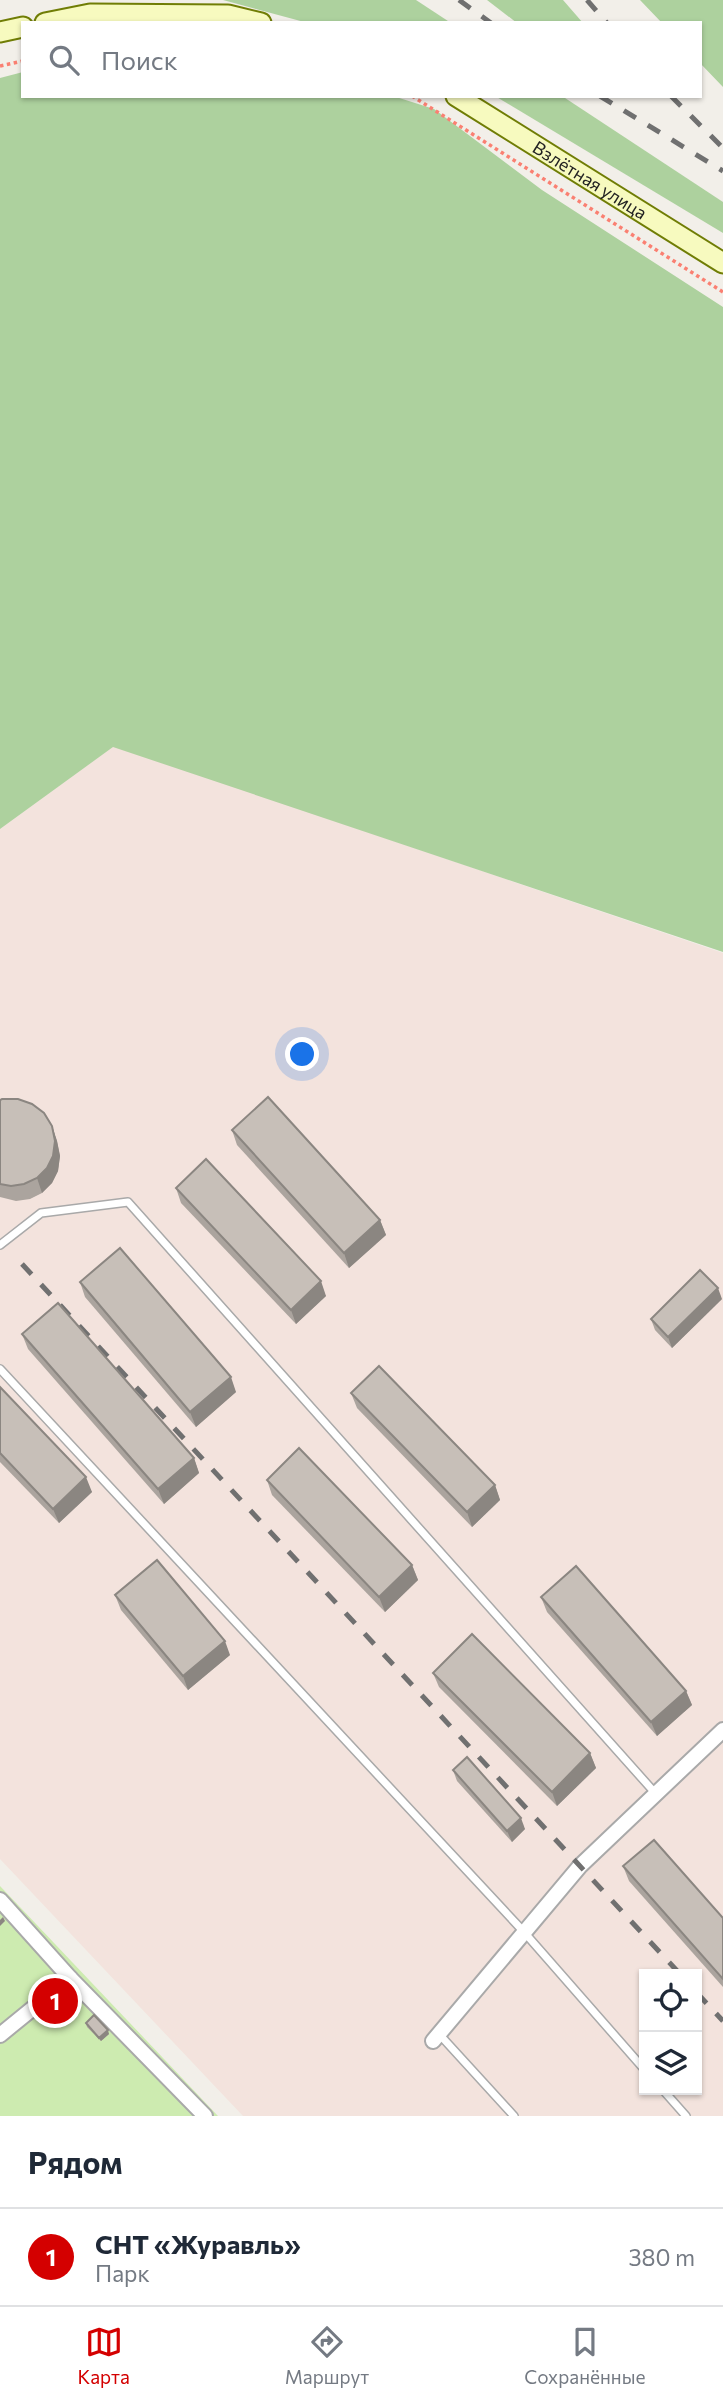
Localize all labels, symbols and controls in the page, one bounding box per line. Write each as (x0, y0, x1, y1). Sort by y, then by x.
search box (21, 21, 702, 98)
icon: search (45, 41, 83, 79)
text: Поиск (101, 44, 178, 75)
street label: Взлётная улица (529, 136, 651, 224)
your location (285, 1037, 319, 1071)
map controls (639, 1969, 702, 2095)
button: locate (639, 1969, 702, 2032)
pin: 1 (32, 1975, 78, 2027)
button: layers (639, 2032, 702, 2095)
text: Рядом (28, 2143, 122, 2180)
text: СНТ «Журавль» (95, 2228, 301, 2259)
text: 1 (46, 2243, 56, 2271)
text: 380 m (628, 2243, 695, 2271)
text: Парк (95, 2259, 150, 2287)
tab: Карта (77, 2323, 130, 2388)
tab: Маршрут (285, 2323, 369, 2388)
tab: Сохранённые (524, 2323, 645, 2388)

